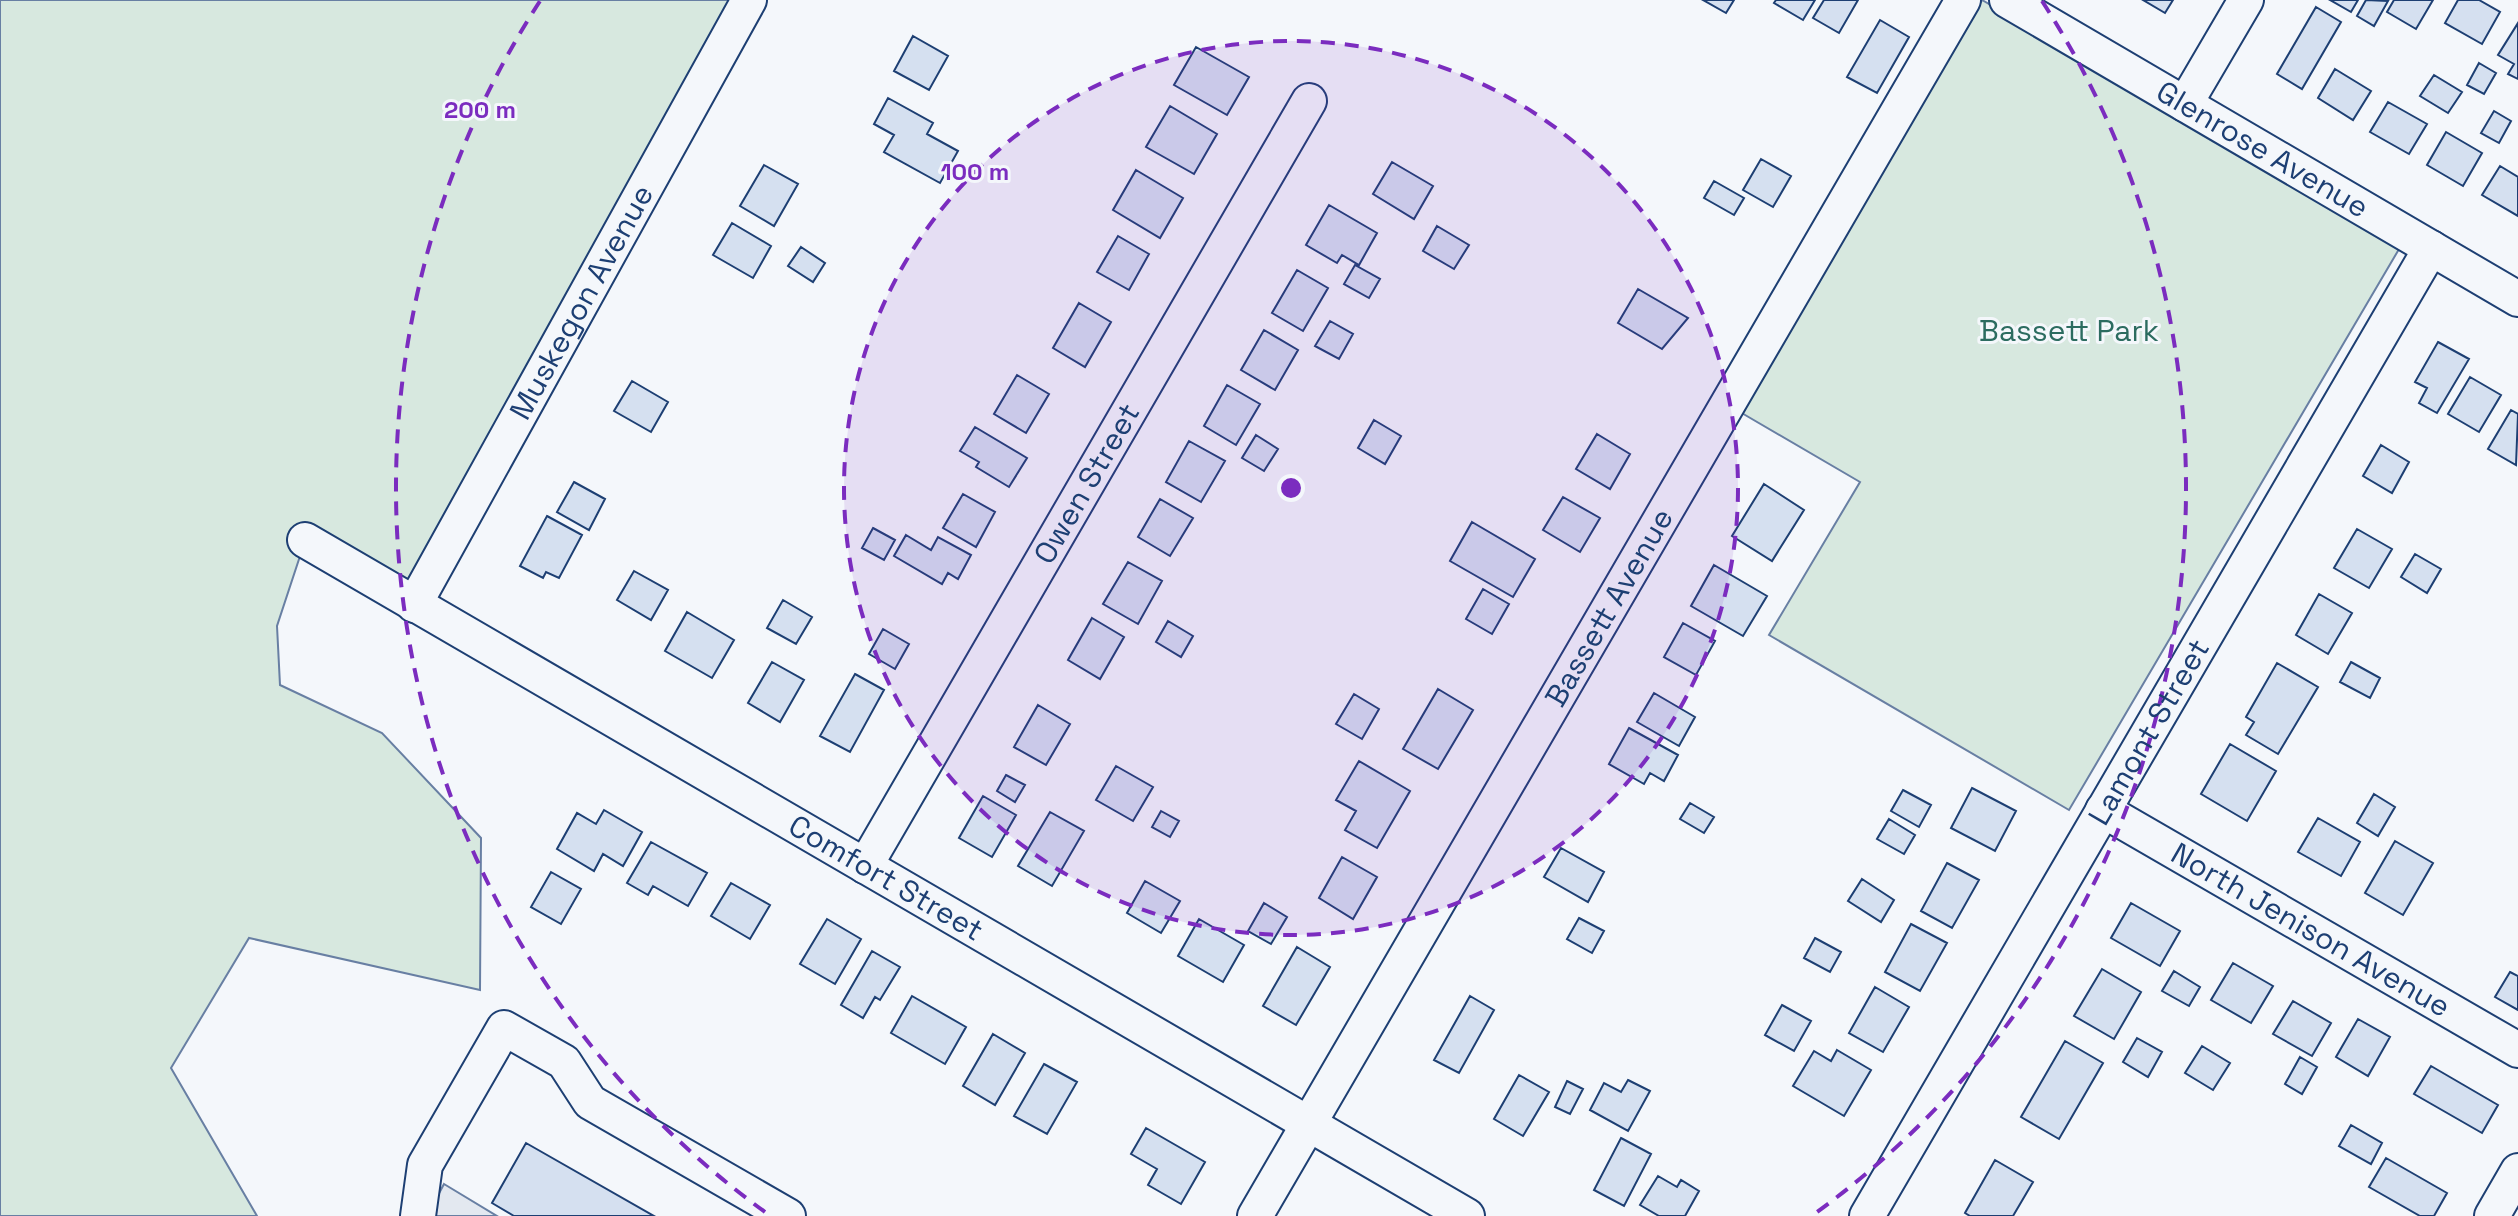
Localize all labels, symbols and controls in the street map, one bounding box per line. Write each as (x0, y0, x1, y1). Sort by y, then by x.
street label: Glenrose Avenue (2150, 72, 2376, 226)
text: 200 m (444, 94, 516, 125)
text: 100 m (941, 156, 1009, 187)
street label: Muskegon Avenue (500, 178, 662, 426)
park label: Bassett Park (1979, 311, 2159, 350)
street label: Owen Street (1025, 396, 1148, 571)
centre of rings (1277, 474, 1305, 502)
street label: Bassett Avenue (1536, 501, 1682, 714)
street label: Lamont Street (2079, 632, 2218, 832)
street label: Comfort Street (782, 806, 991, 949)
street label: North Jenison Avenue (2164, 834, 2458, 1026)

